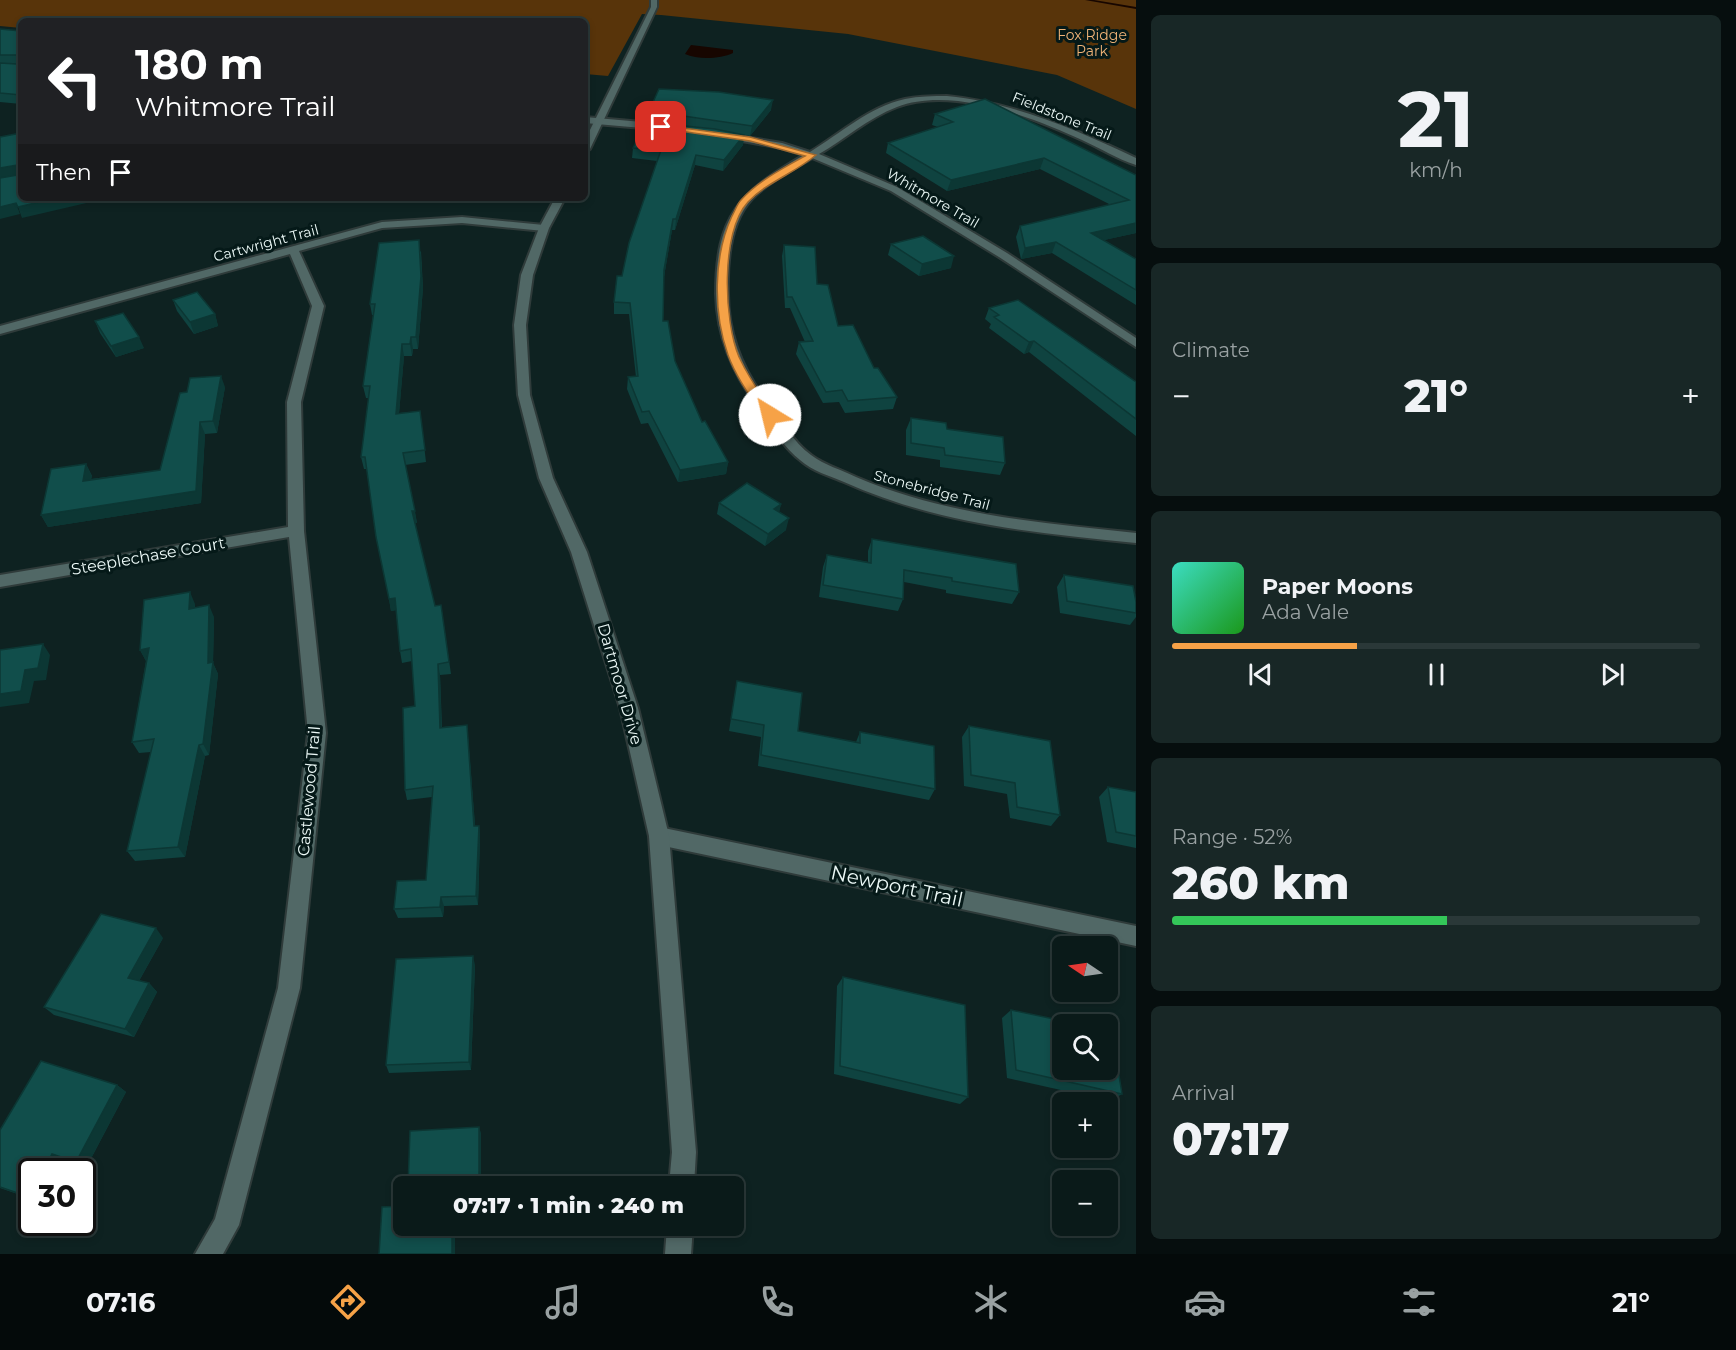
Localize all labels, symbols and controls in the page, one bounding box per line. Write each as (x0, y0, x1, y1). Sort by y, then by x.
park label: Fox Ridge Park (1057, 26, 1127, 60)
text: 180 m (135, 38, 264, 90)
icon: left (36, 42, 114, 120)
text: 21 (1398, 71, 1474, 167)
street label: Fieldstone Trail (1010, 88, 1114, 144)
text: Whitmore Trail (135, 90, 336, 123)
pin (635, 101, 686, 152)
icon: arrive (644, 110, 677, 143)
icon: arrive (104, 156, 137, 189)
text: km/h (1409, 158, 1463, 182)
text: Then (36, 159, 92, 186)
street label: Whitmore Trail (883, 164, 983, 232)
street label: Cartwright Trail (211, 220, 321, 266)
text: Climate (1172, 338, 1250, 362)
text: 21° (1404, 368, 1468, 423)
text: − (1172, 376, 1191, 416)
text: + (1681, 376, 1700, 416)
position arrow (738, 383, 802, 447)
street label: Stonebridge Trail (872, 466, 992, 514)
street label: Steeplechase Court (70, 533, 227, 579)
text: Paper Moons (1262, 573, 1413, 600)
text: Ada Vale (1262, 600, 1349, 624)
street label: Dartmoor Drive (594, 621, 646, 747)
icon: previous (1244, 658, 1277, 691)
icon: pause (1420, 658, 1453, 691)
icon: next (1596, 658, 1629, 691)
street label: Castlewood Trail (294, 725, 324, 857)
text: Range · 52% (1172, 825, 1292, 849)
text: 260 km (1172, 855, 1350, 910)
street label: Newport Trail (829, 860, 965, 912)
north arrow (1052, 936, 1118, 1002)
map controls (1052, 936, 1118, 1236)
button: search (1052, 1014, 1118, 1080)
text: Arrival (1172, 1081, 1235, 1105)
button: + (1052, 1092, 1118, 1158)
text: 07:17 (1172, 1111, 1290, 1166)
speed limit sign: 30 (18, 1158, 96, 1236)
button: − (1052, 1170, 1118, 1236)
text: 07:17 · 1 min · 240 m (453, 1192, 684, 1219)
icon: directions (327, 1281, 369, 1323)
icon: music (542, 1281, 584, 1323)
icon: phone (756, 1281, 798, 1323)
icon: climate (970, 1281, 1012, 1323)
icon: car (1184, 1281, 1226, 1323)
icon: filters (1398, 1281, 1440, 1323)
text: 07:16 (86, 1286, 155, 1319)
text: 21° (1612, 1286, 1650, 1319)

